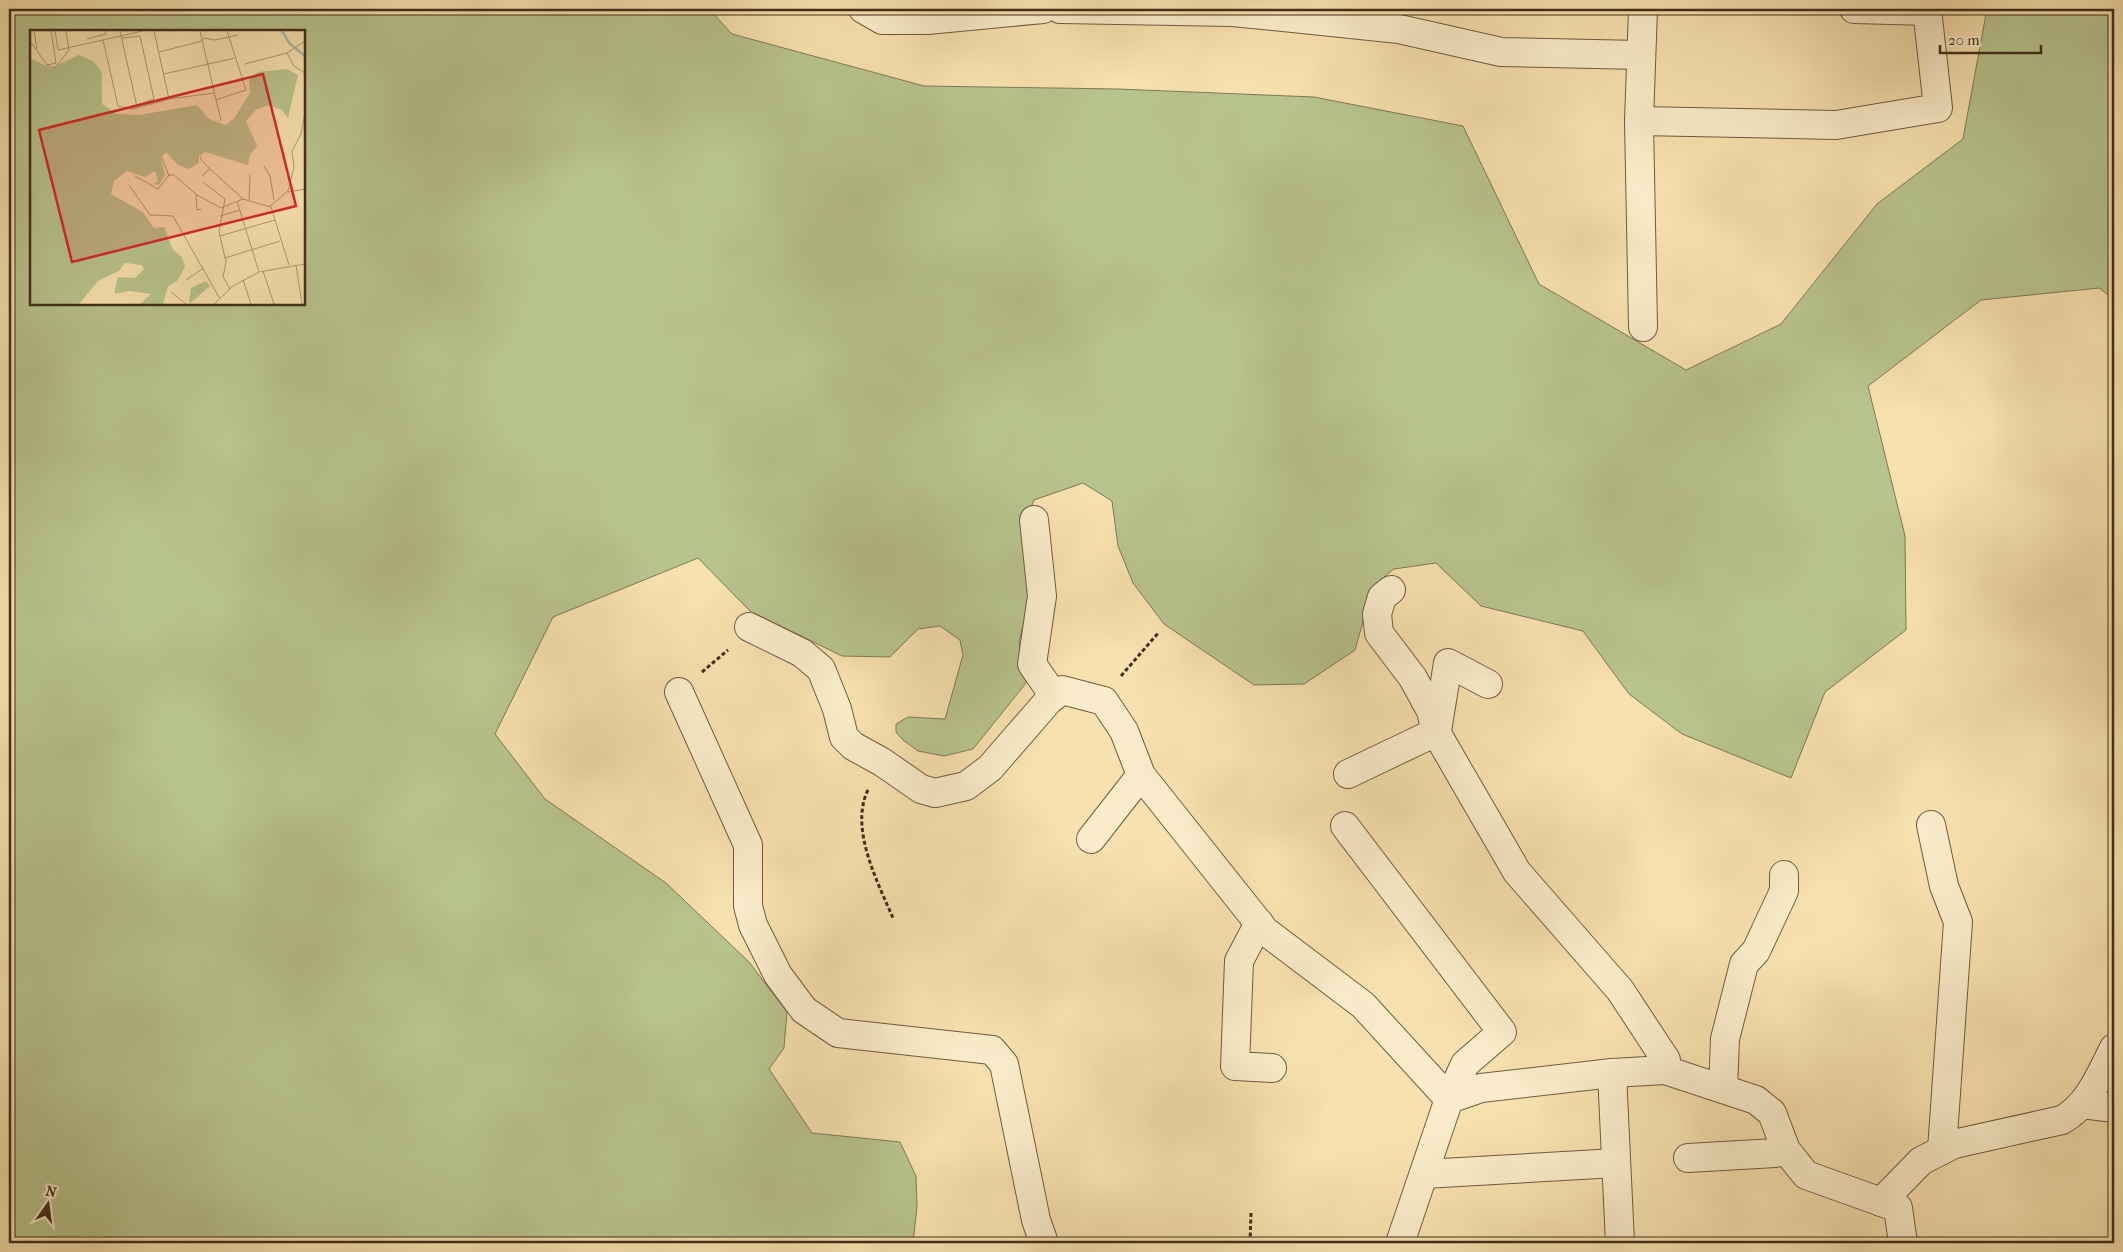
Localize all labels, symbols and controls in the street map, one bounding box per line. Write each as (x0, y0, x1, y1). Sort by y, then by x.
scale bar (1940, 22, 2042, 54)
inset map (30, 30, 305, 305)
text: 20 m (1948, 31, 1980, 49)
north arrow (22, 1180, 72, 1230)
text: N (44, 1182, 59, 1201)

